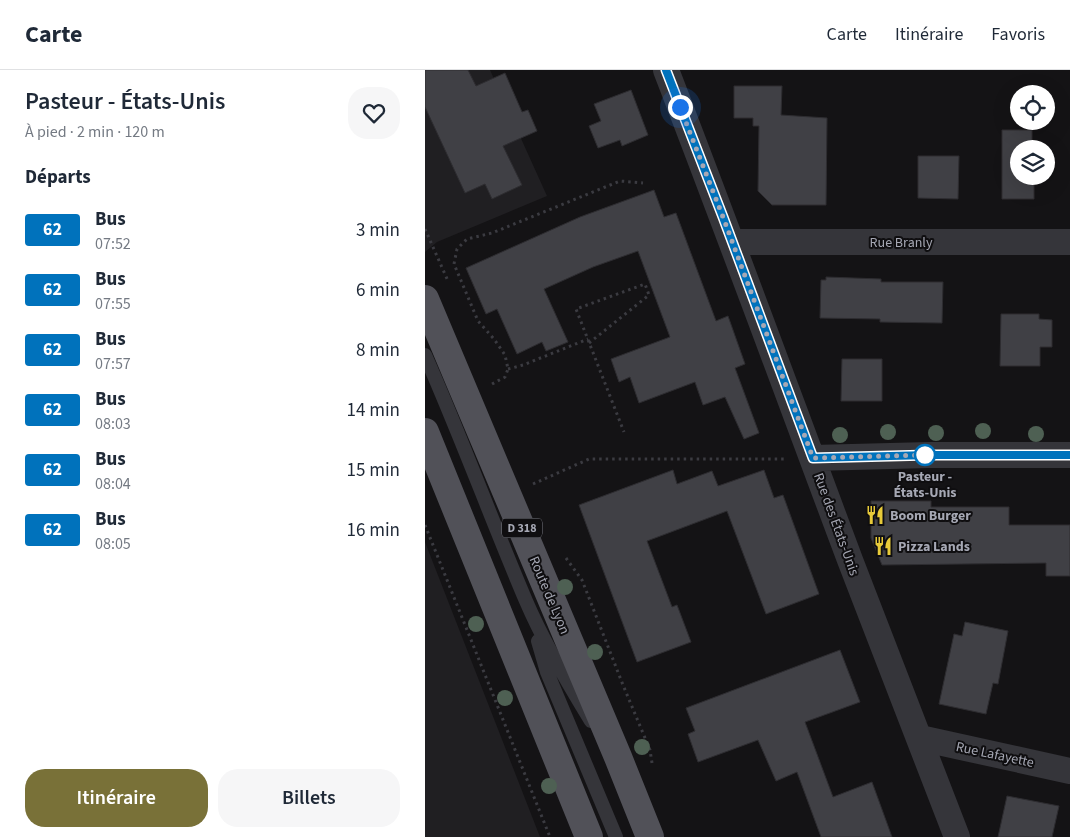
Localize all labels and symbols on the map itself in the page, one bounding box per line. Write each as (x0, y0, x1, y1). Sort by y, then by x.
your location (668, 95, 693, 120)
street label: Rue Branly (870, 233, 933, 253)
marker: Pasteur - États-Unis (914, 444, 936, 466)
place label: Pasteur - États-Unis (893, 467, 957, 503)
street label: Rue des États-Unis (808, 470, 864, 579)
restaurant icon: Boom Burger (864, 504, 886, 526)
place label: Boom Burger (890, 506, 971, 526)
road number: D 318 (502, 518, 542, 538)
restaurant icon: Pizza Lands (872, 535, 894, 557)
place label: Pizza Lands (898, 537, 970, 557)
street label: Route de Lyon (524, 553, 574, 637)
street label: Rue Lafayette (954, 737, 1036, 773)

